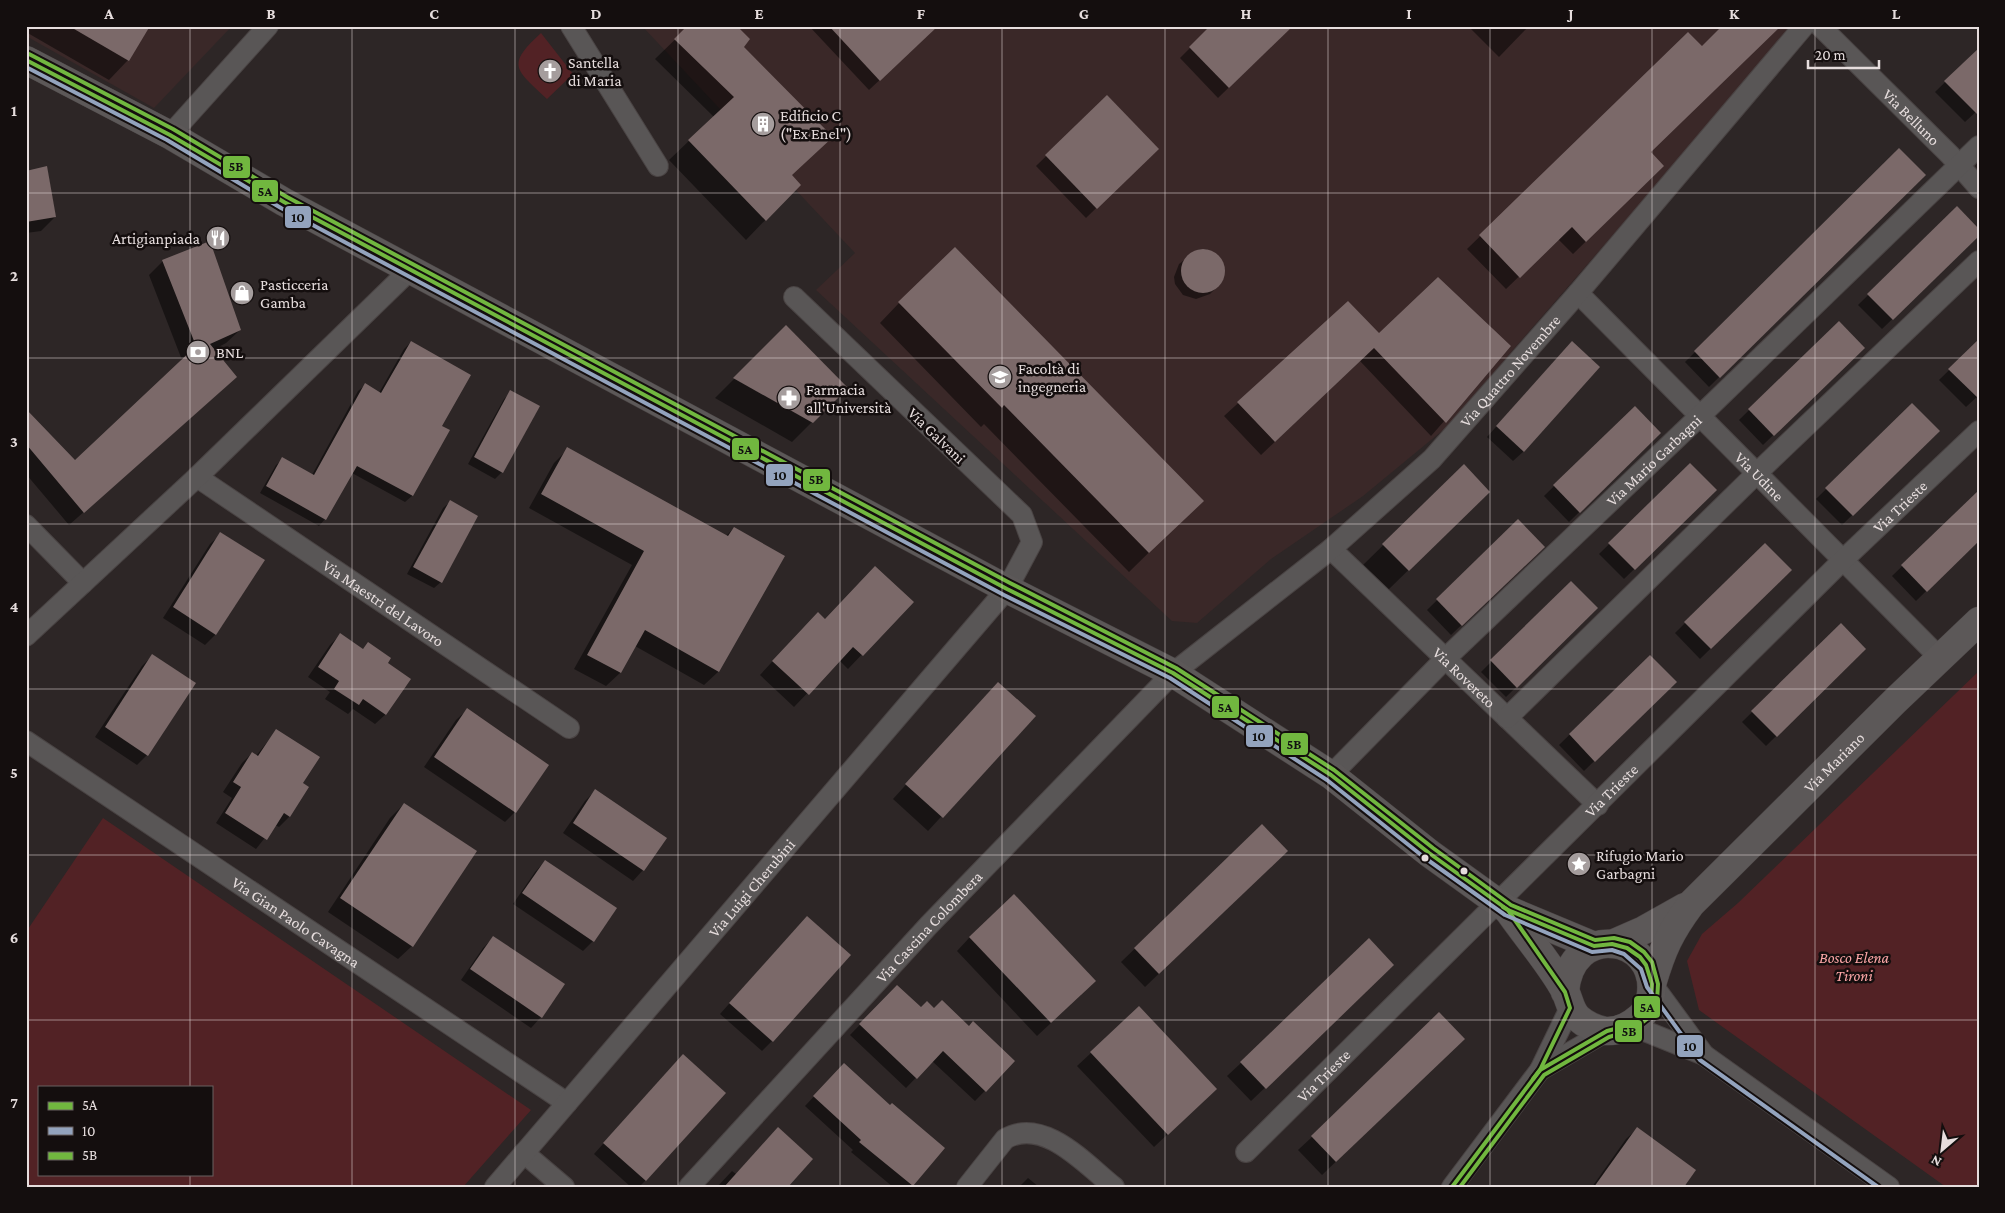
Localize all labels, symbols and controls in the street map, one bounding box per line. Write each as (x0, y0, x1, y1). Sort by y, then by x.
text: A (103, 5, 114, 22)
text: B (266, 5, 276, 22)
text: C (429, 5, 439, 22)
text: D (590, 5, 602, 22)
text: E (754, 5, 764, 22)
text: F (917, 5, 926, 22)
text: G (1079, 5, 1089, 22)
text: H (1241, 5, 1252, 22)
text: I (1406, 5, 1412, 22)
text: J (1566, 5, 1574, 22)
text: K (1729, 5, 1740, 22)
text: L (1892, 5, 1901, 22)
scale bar (1808, 38, 1879, 70)
text: 20 m (1815, 47, 1846, 63)
place label: Santella di Maria (568, 54, 622, 89)
church icon: Santella di Maria (537, 58, 563, 84)
street label: Via Belluno (1879, 86, 1943, 149)
text: 1 (11, 102, 17, 119)
place label: Edificio C ("Ex Enel") (780, 107, 852, 143)
building icon: Edificio C ("Ex Enel") (750, 111, 776, 137)
line badge: 5B (222, 155, 251, 179)
text: 5B (228, 158, 244, 174)
line badge: 5A (251, 179, 279, 203)
text: 5A (257, 183, 273, 199)
line badge: 10 (284, 205, 312, 229)
text: 10 (291, 209, 305, 225)
restaurant icon: Artigianpiada (205, 225, 231, 251)
place label: Artigianpiada (112, 230, 201, 248)
text: 2 (10, 267, 18, 284)
place label: Pasticceria Gamba (260, 276, 329, 311)
shop icon: Pasticceria Gamba (229, 280, 255, 306)
street label: Via Quattro Novembre (1457, 312, 1564, 430)
bank icon: BNL (185, 339, 211, 365)
place label: BNL (216, 344, 243, 361)
place label: Facoltà di ingegneria (1018, 360, 1087, 396)
school or university icon: Facoltà di ingegneria (987, 364, 1013, 390)
place label: Farmacia all'Università (806, 381, 892, 416)
pharmacy icon: Farmacia all'Università (776, 385, 802, 411)
street label: Via Galvani (905, 404, 969, 467)
street label: Via Mario Garbagni (1603, 411, 1705, 509)
text: 3 (10, 433, 18, 450)
line badge: 5A (731, 437, 760, 461)
text: 5A (737, 441, 753, 457)
street label: Via Udine (1731, 449, 1787, 504)
line badge: 10 (765, 463, 794, 487)
text: 10 (773, 467, 787, 483)
line badge: 5B (802, 468, 831, 492)
text: 5B (808, 471, 824, 487)
street label: Via Trieste (1870, 477, 1930, 536)
street label: Via Maestri del Lavoro (320, 556, 447, 650)
text: 4 (10, 598, 19, 615)
street label: Via Rovereto (1430, 644, 1499, 711)
line badge: 5A (1211, 695, 1240, 719)
text: 5A (1217, 699, 1233, 715)
line badge: 10 (1245, 724, 1274, 748)
text: 10 (1252, 728, 1266, 744)
street label: Via Mariano (1800, 729, 1868, 796)
line badge: 5B (1280, 732, 1309, 756)
text: 5B (1286, 736, 1302, 752)
street label: Via Trieste (1581, 761, 1641, 820)
text: 5 (10, 764, 18, 781)
street label: Via Luigi Cherubini (705, 836, 798, 940)
place label: Rifugio Mario Garbagni (1596, 847, 1684, 883)
place icon: Rifugio Mario Garbagni (1566, 851, 1592, 877)
unlabelled marker (1420, 853, 1430, 863)
unlabelled marker (1459, 866, 1469, 876)
street label: Via Cascina Colombera (873, 867, 986, 986)
street label: Via Gian Paolo Cavagna (229, 873, 363, 971)
text: 6 (10, 929, 18, 946)
park label: Bosco Elena Tironi (1819, 949, 1890, 984)
line badge: 5A (1633, 995, 1661, 1019)
text: 5A (1639, 999, 1655, 1015)
line badge: 5B (1614, 1019, 1643, 1043)
text: 5B (1621, 1023, 1637, 1039)
line badge: 10 (1676, 1034, 1704, 1058)
text: 10 (1683, 1038, 1697, 1054)
street label: Via Trieste (1294, 1046, 1354, 1105)
legend (38, 1086, 212, 1176)
text: 7 (10, 1094, 18, 1111)
text: 5A (82, 1097, 98, 1113)
text: 10 (82, 1123, 95, 1139)
north arrow (1918, 1126, 1968, 1176)
text: 5B (82, 1147, 97, 1163)
text: N (1928, 1152, 1944, 1171)

